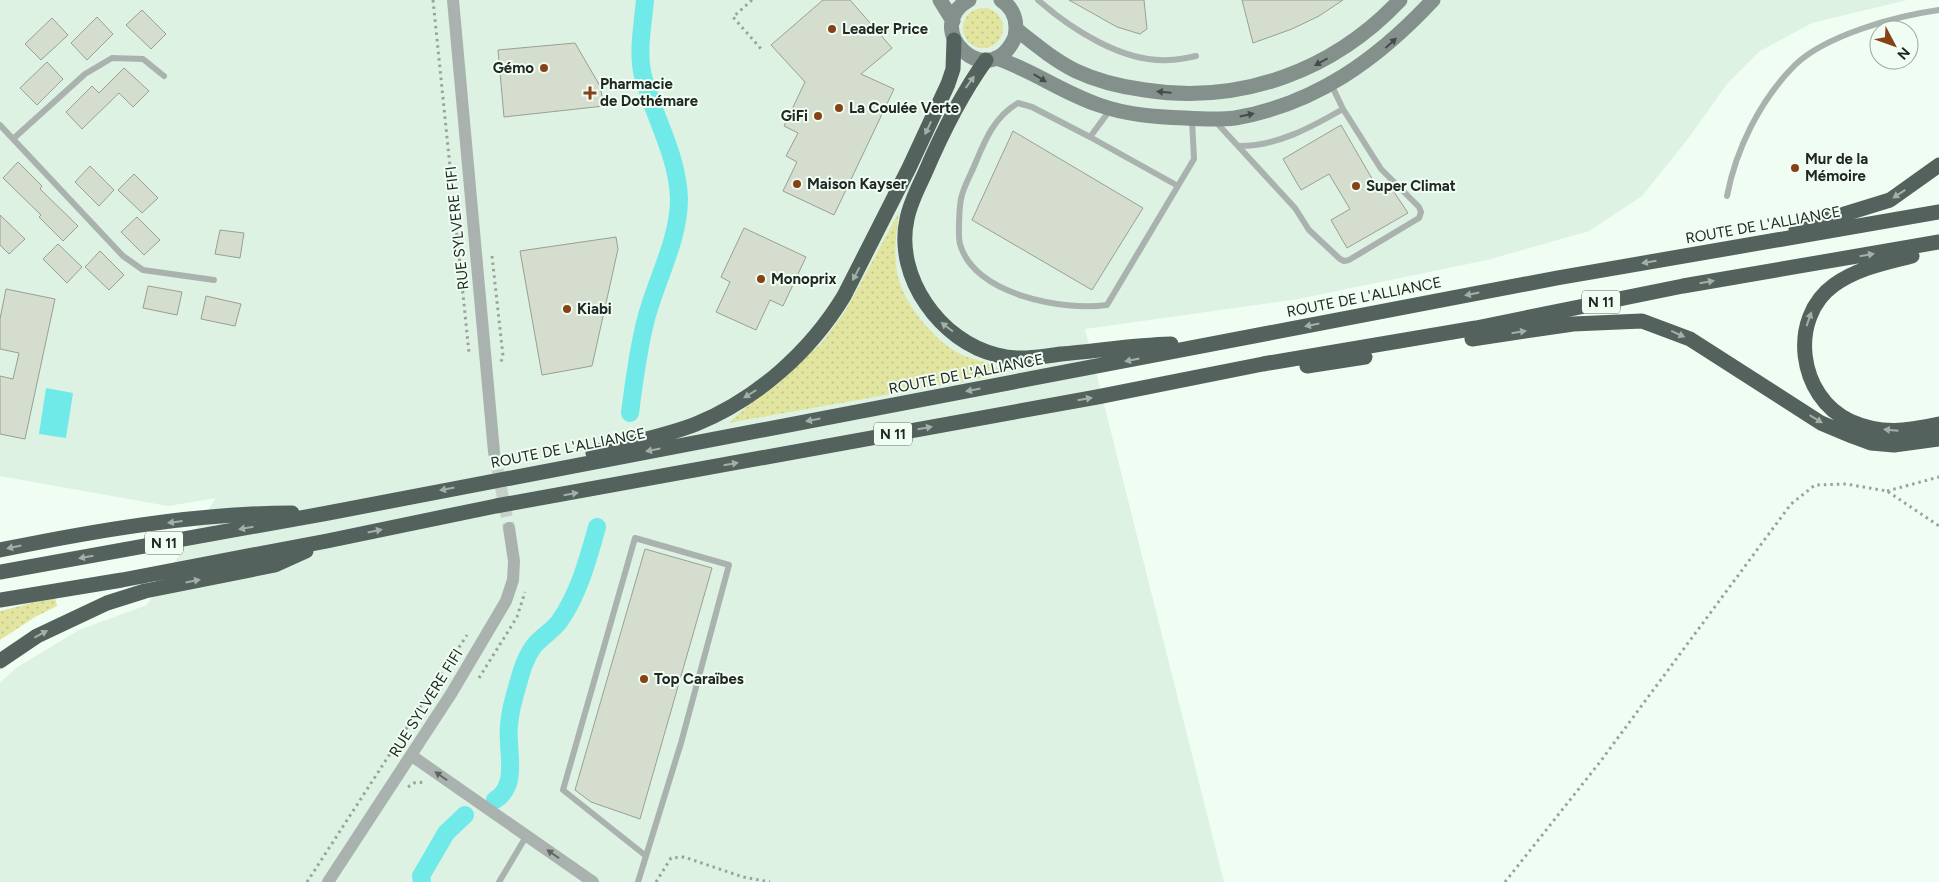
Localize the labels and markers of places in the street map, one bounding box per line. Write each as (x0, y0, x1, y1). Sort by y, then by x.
place label: Leader Price (842, 20, 929, 38)
marker: Leader Price (826, 23, 838, 35)
place label: Gémo (493, 59, 534, 77)
marker: Gémo (538, 62, 550, 74)
place label: Pharmacie de Dothémare (600, 75, 699, 110)
marker: Pharmacie de Dothémare (584, 87, 596, 99)
place label: La Coulée Verte (849, 99, 960, 117)
marker: La Coulée Verte (833, 102, 845, 114)
place label: GiFi (781, 107, 808, 125)
marker: GiFi (812, 110, 824, 122)
place label: Mur de la Mémoire (1805, 150, 1868, 185)
marker: Mur de la Mémoire (1789, 162, 1801, 174)
place label: Maison Kayser (807, 175, 907, 193)
place label: Super Climat (1366, 177, 1456, 195)
marker: Maison Kayser (791, 178, 803, 190)
marker: Super Climat (1350, 180, 1362, 192)
place label: Monoprix (771, 270, 836, 288)
marker: Monoprix (755, 273, 767, 285)
place label: Kiabi (577, 300, 612, 318)
marker: Kiabi (561, 303, 573, 315)
place label: Top Caraïbes (654, 670, 744, 688)
marker: Top Caraïbes (638, 673, 650, 685)

